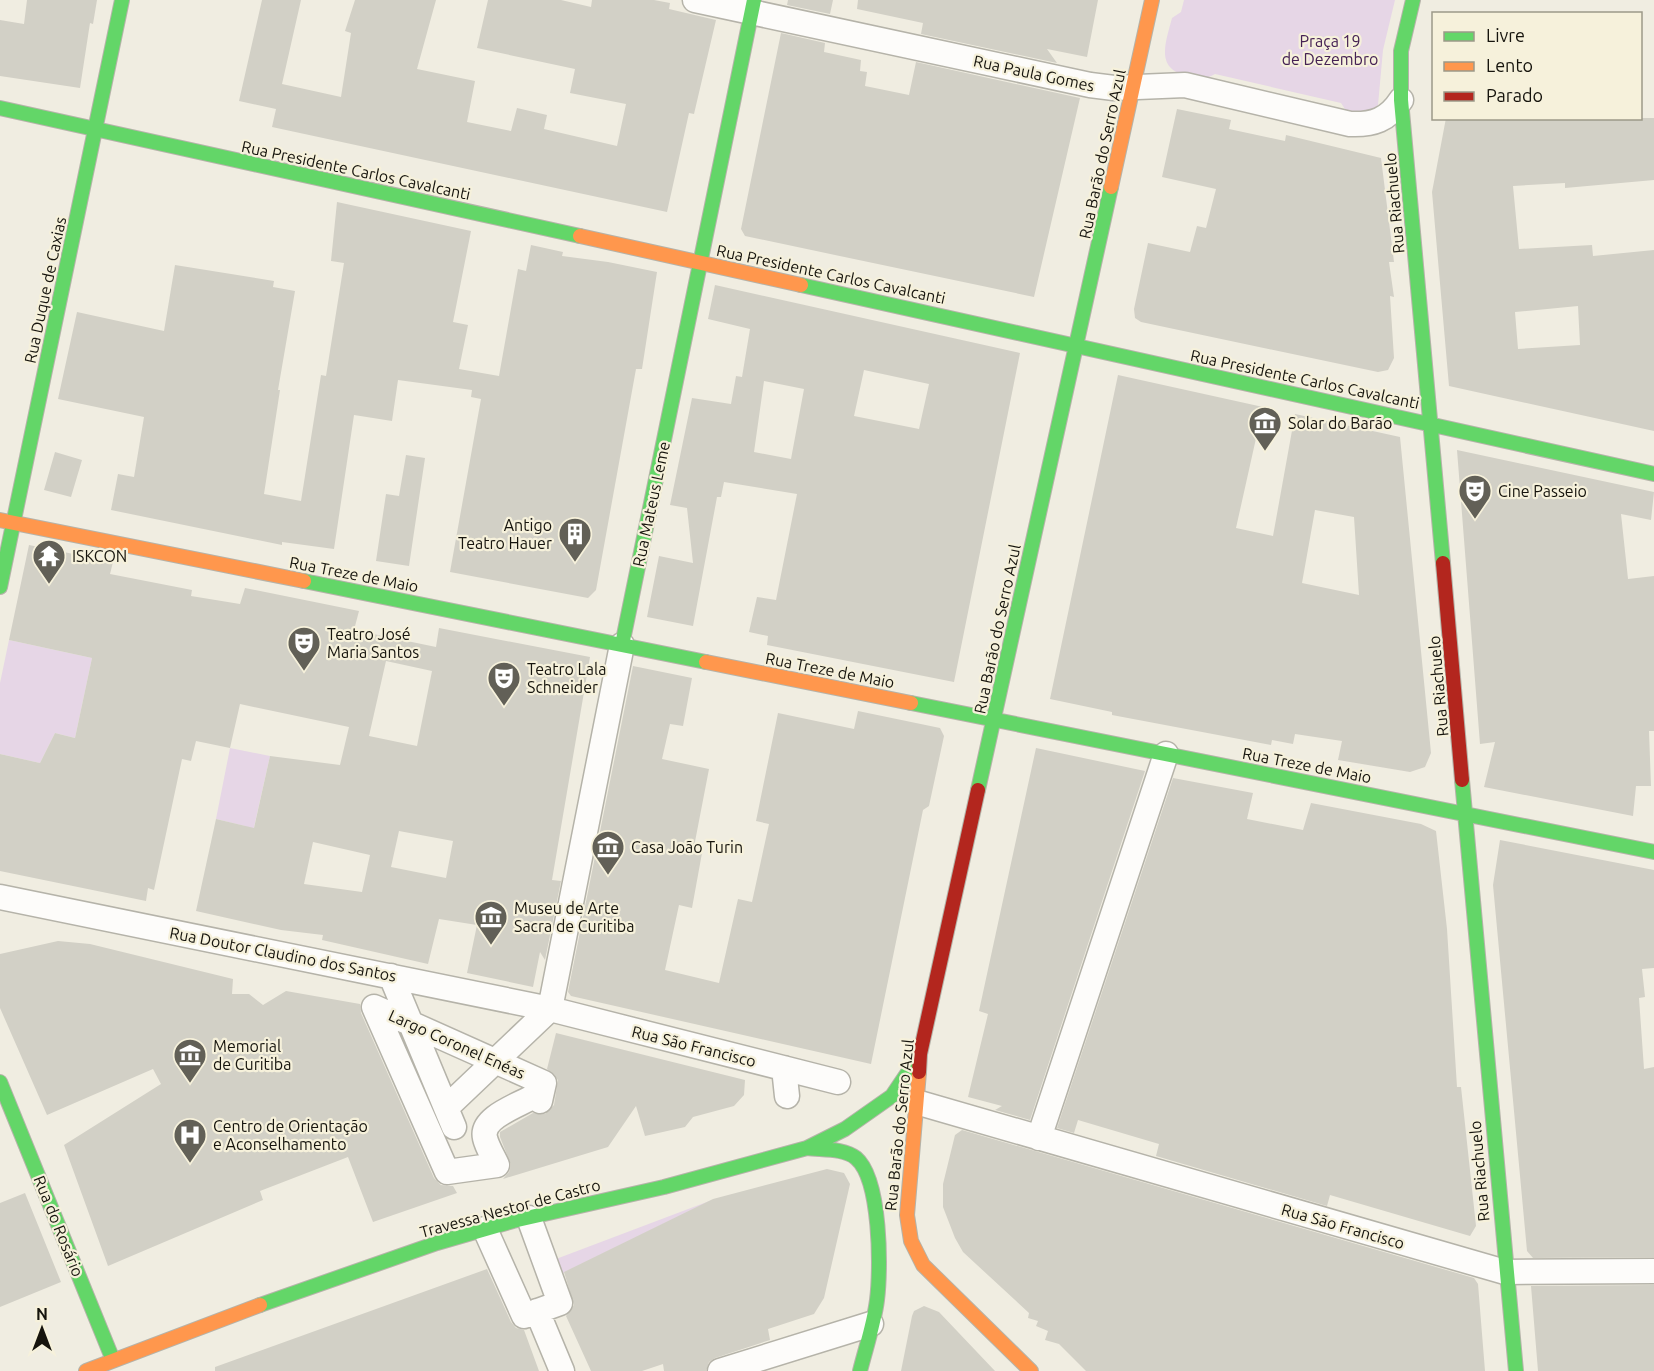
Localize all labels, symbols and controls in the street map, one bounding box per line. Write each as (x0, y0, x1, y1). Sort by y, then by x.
legend (1432, 12, 1642, 120)
text: Livre (1486, 25, 1525, 45)
park label: Praça 19 de Dezembro (1282, 32, 1378, 68)
street label: Rua Paula Gomes (972, 51, 1096, 95)
text: Lento (1486, 55, 1533, 75)
street label: Rua Barão do Serro Azul (1075, 68, 1129, 240)
text: Parado (1486, 85, 1543, 105)
street label: Rua Presidente Carlos Cavalcanti (240, 137, 472, 203)
street label: Rua Riachuelo (1381, 152, 1407, 254)
street label: Rua Duque de Caxias (21, 215, 69, 365)
street label: Rua Presidente Carlos Cavalcanti (715, 241, 947, 307)
street label: Rua Presidente Carlos Cavalcanti (1189, 346, 1421, 412)
museum icon: Solar do Barão (1247, 405, 1283, 452)
place label: Solar do Barão (1288, 414, 1392, 432)
street label: Rua Mateus Leme (629, 440, 673, 568)
theatre icon: Cine Passeio (1457, 473, 1493, 520)
place label: Cine Passeio (1498, 482, 1587, 500)
place label: Antigo Teatro Hauer (458, 516, 552, 552)
building icon: Antigo Teatro Hauer (557, 516, 593, 563)
temple icon: ISKCON (31, 538, 67, 585)
street label: Rua Barão do Serro Azul (970, 543, 1024, 715)
place label: ISKCON (72, 547, 127, 565)
street label: Rua Treze de Maio (288, 553, 420, 595)
theatre icon: Teatro José Maria Santos (286, 625, 322, 672)
place label: Teatro José Maria Santos (327, 625, 419, 661)
street label: Rua Riachuelo (1425, 635, 1451, 737)
street label: Rua Treze de Maio (764, 649, 896, 691)
theatre icon: Teatro Lala Schneider (486, 660, 522, 707)
place label: Teatro Lala Schneider (527, 660, 606, 696)
street label: Rua Treze de Maio (1241, 744, 1373, 786)
museum icon: Casa João Turin (590, 829, 626, 876)
place label: Casa João Turin (631, 838, 743, 856)
museum icon: Museu de Arte Sacra de Curitiba (473, 899, 509, 946)
place label: Museu de Arte Sacra de Curitiba (514, 899, 634, 935)
street label: Rua Doutor Claudino dos Santos (168, 923, 398, 985)
street label: Largo Coronel Enéas (386, 1006, 528, 1082)
street label: Rua São Francisco (630, 1022, 758, 1070)
museum icon: Memorial de Curitiba (172, 1037, 208, 1084)
place label: Memorial de Curitiba (213, 1037, 291, 1073)
street label: Rua Barão do Serro Azul (881, 1038, 917, 1212)
hospital icon: Centro de Orientação e Aconselhamento (172, 1117, 208, 1164)
place label: Centro de Orientação e Aconselhamento (213, 1117, 368, 1153)
street label: Rua Riachuelo (1466, 1120, 1492, 1222)
street label: Rua do Rosário (31, 1173, 87, 1279)
street label: Travessa Nestor de Castro (418, 1175, 602, 1241)
street label: Rua São Francisco (1279, 1200, 1407, 1252)
north arrow (12, 1299, 72, 1359)
text: N (36, 1305, 48, 1323)

